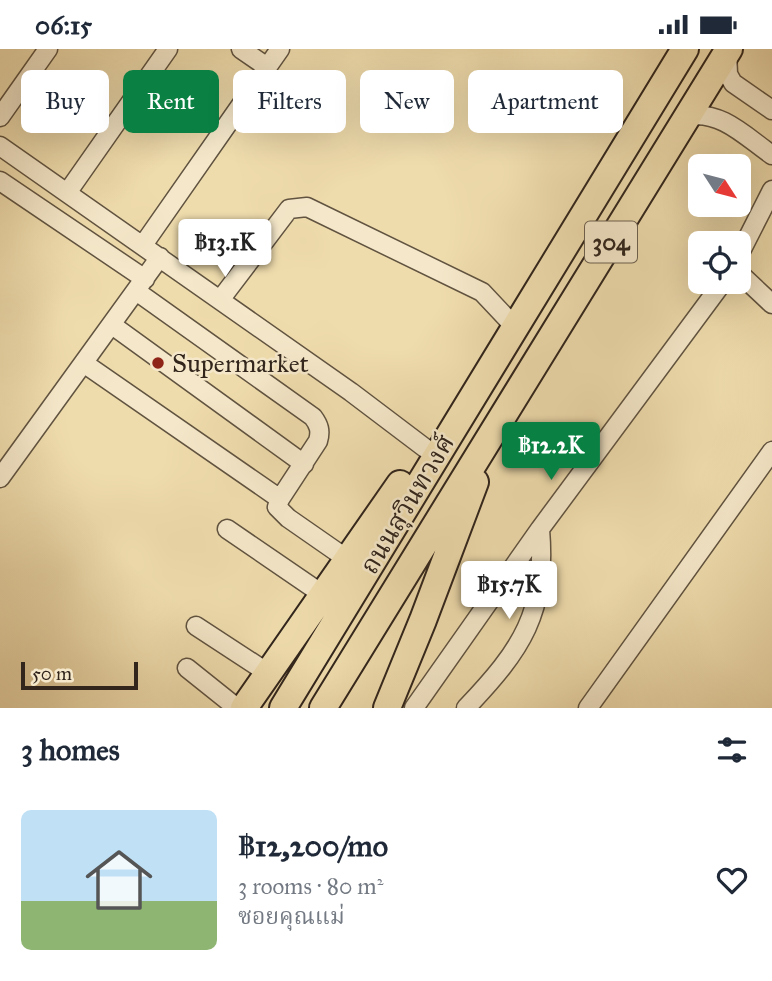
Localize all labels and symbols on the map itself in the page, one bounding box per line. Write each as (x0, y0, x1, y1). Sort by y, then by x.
north arrow (688, 154, 751, 217)
pin: ฿13.1K (168, 219, 282, 279)
road number: 304 (585, 222, 637, 263)
place label: Supermarket (172, 347, 309, 379)
marker: Supermarket (150, 355, 166, 371)
pin: ฿12.2K (494, 423, 608, 482)
street label: ถนนสุวินทวงศ์ (353, 428, 463, 581)
pin: ฿15.7K (452, 561, 566, 621)
scale bar (21, 659, 138, 691)

